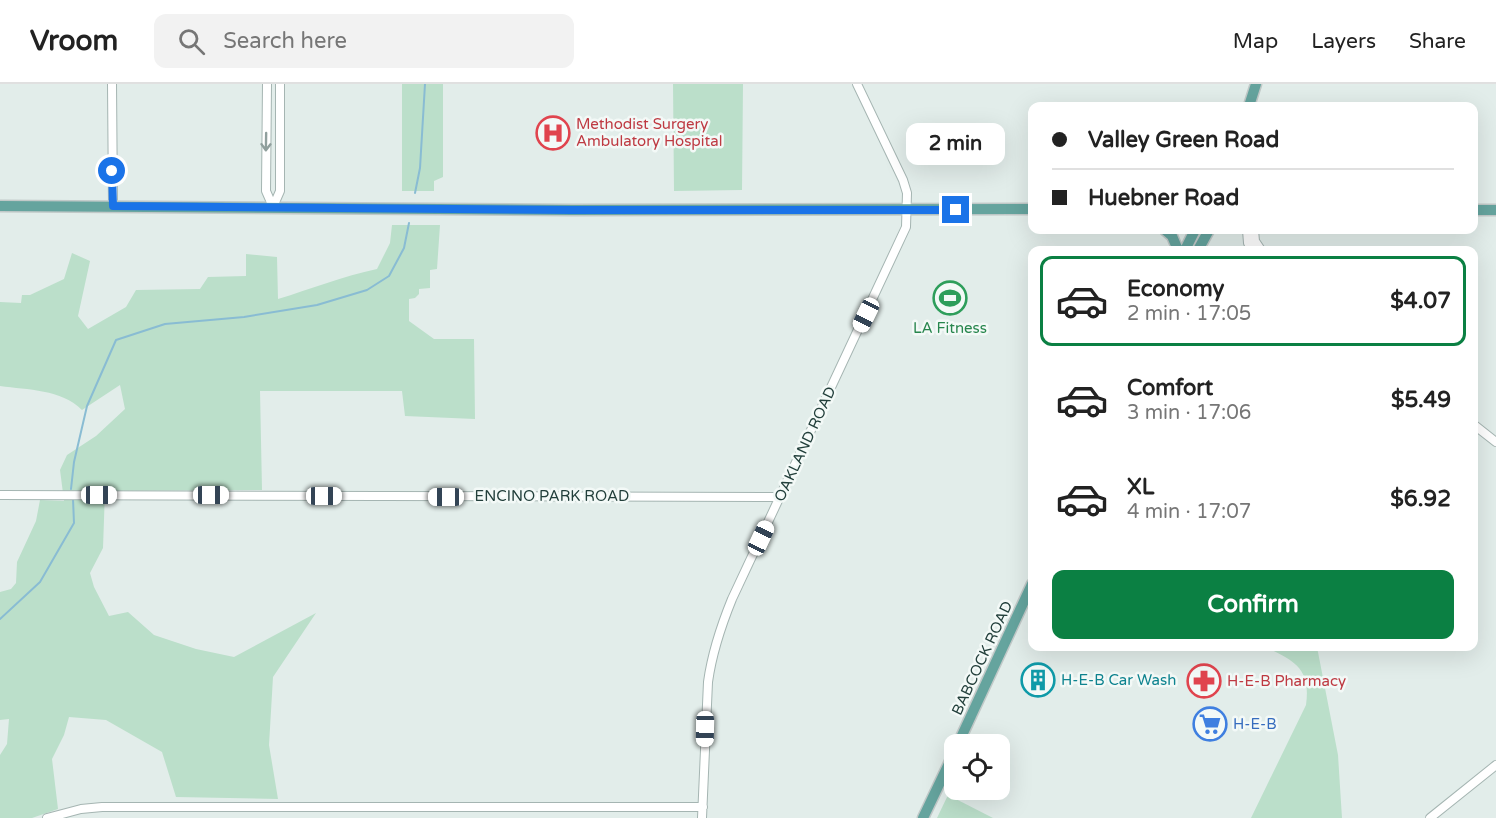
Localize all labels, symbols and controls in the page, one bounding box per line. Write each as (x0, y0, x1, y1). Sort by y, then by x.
search box (154, 14, 574, 68)
text: Vroom (30, 24, 118, 58)
icon: search (175, 25, 208, 58)
text: Search here (223, 28, 347, 54)
text: Map (1233, 29, 1278, 54)
text: Layers (1311, 29, 1376, 54)
text: Share (1409, 29, 1466, 54)
hospital icon: Methodist Surgery Ambulatory Hospital (535, 115, 571, 151)
place label: Methodist Surgery Ambulatory Hospital (576, 115, 722, 150)
callout: 2 min (906, 123, 1006, 165)
text: Valley Green Road (1088, 127, 1279, 153)
one-way arrow (261, 132, 272, 152)
text: 2 min (929, 132, 982, 156)
route start (98, 157, 125, 184)
text: Huebner Road (1088, 185, 1239, 211)
route end (942, 196, 969, 223)
icon: car (1055, 274, 1109, 328)
text: Economy (1127, 276, 1224, 302)
sports icon: LA Fitness (932, 280, 968, 316)
text: $4.07 (1390, 288, 1451, 314)
car (850, 295, 882, 335)
text: 2 min · 17:05 (1127, 302, 1251, 326)
place label: LA Fitness (913, 319, 987, 337)
icon: car (1055, 373, 1109, 427)
text: Comfort (1127, 375, 1213, 401)
street label: OAKLAND ROAD (770, 384, 840, 504)
text: $5.49 (1391, 387, 1451, 413)
text: 3 min · 17:06 (1127, 401, 1251, 425)
icon: car (1055, 472, 1109, 526)
text: XL (1127, 474, 1154, 500)
car (81, 486, 117, 504)
car (193, 486, 229, 504)
text: $6.92 (1390, 486, 1451, 512)
car (306, 487, 342, 505)
street label: ENCINO PARK ROAD (475, 487, 629, 505)
car (428, 488, 464, 506)
text: 4 min · 17:07 (1127, 500, 1251, 524)
car (745, 518, 777, 558)
button: Confirm (1052, 570, 1454, 639)
street label: BABCOCK ROAD (948, 598, 1016, 718)
building icon: H-E-B Car Wash (1020, 662, 1056, 698)
pharmacy icon: H-E-B Pharmacy (1186, 663, 1222, 699)
place label: H-E-B Car Wash (1061, 671, 1176, 689)
place label: H-E-B Pharmacy (1227, 672, 1346, 690)
supermarket icon: H-E-B (1192, 706, 1228, 742)
car (696, 711, 714, 747)
place label: H-E-B (1233, 715, 1277, 733)
map controls (944, 734, 1010, 800)
button: locate (944, 734, 1010, 800)

